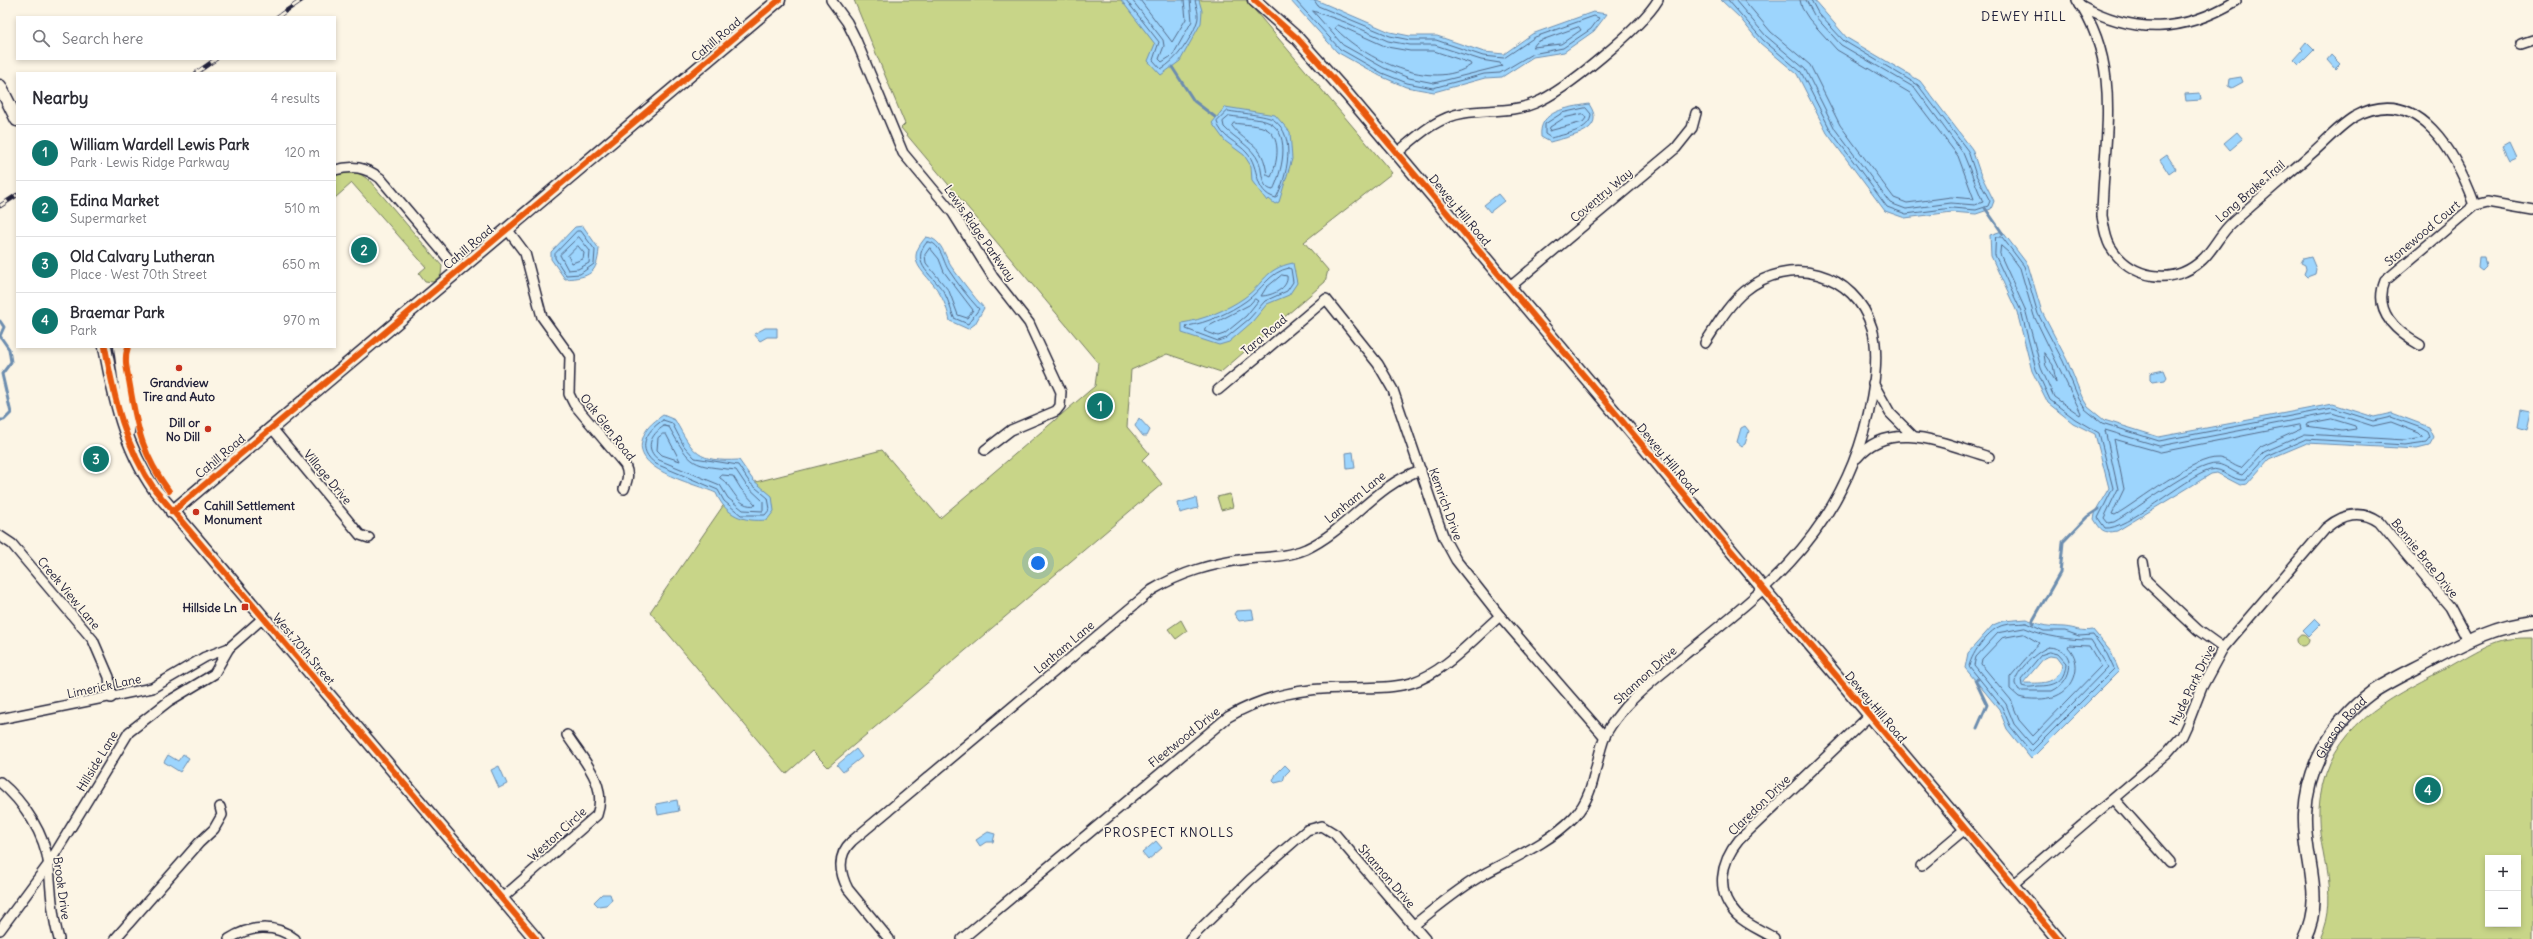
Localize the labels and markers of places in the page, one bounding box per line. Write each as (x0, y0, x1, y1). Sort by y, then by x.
pin: 2 (351, 235, 377, 265)
marker: Grandview Tire and Auto (174, 363, 184, 373)
place label: Grandview Tire and Auto (143, 375, 215, 404)
pin: 1 (1087, 391, 1113, 421)
place label: Dill or No Dill (166, 415, 200, 444)
marker: Dill or No Dill (203, 424, 213, 434)
pin: 3 (83, 444, 109, 474)
place label: Cahill Settlement Monument (204, 498, 296, 527)
marker: Cahill Settlement Monument (191, 507, 201, 517)
place label: Hillside Ln (182, 600, 237, 615)
marker: Hillside Ln (240, 602, 250, 612)
pin: 4 (2415, 775, 2441, 805)

